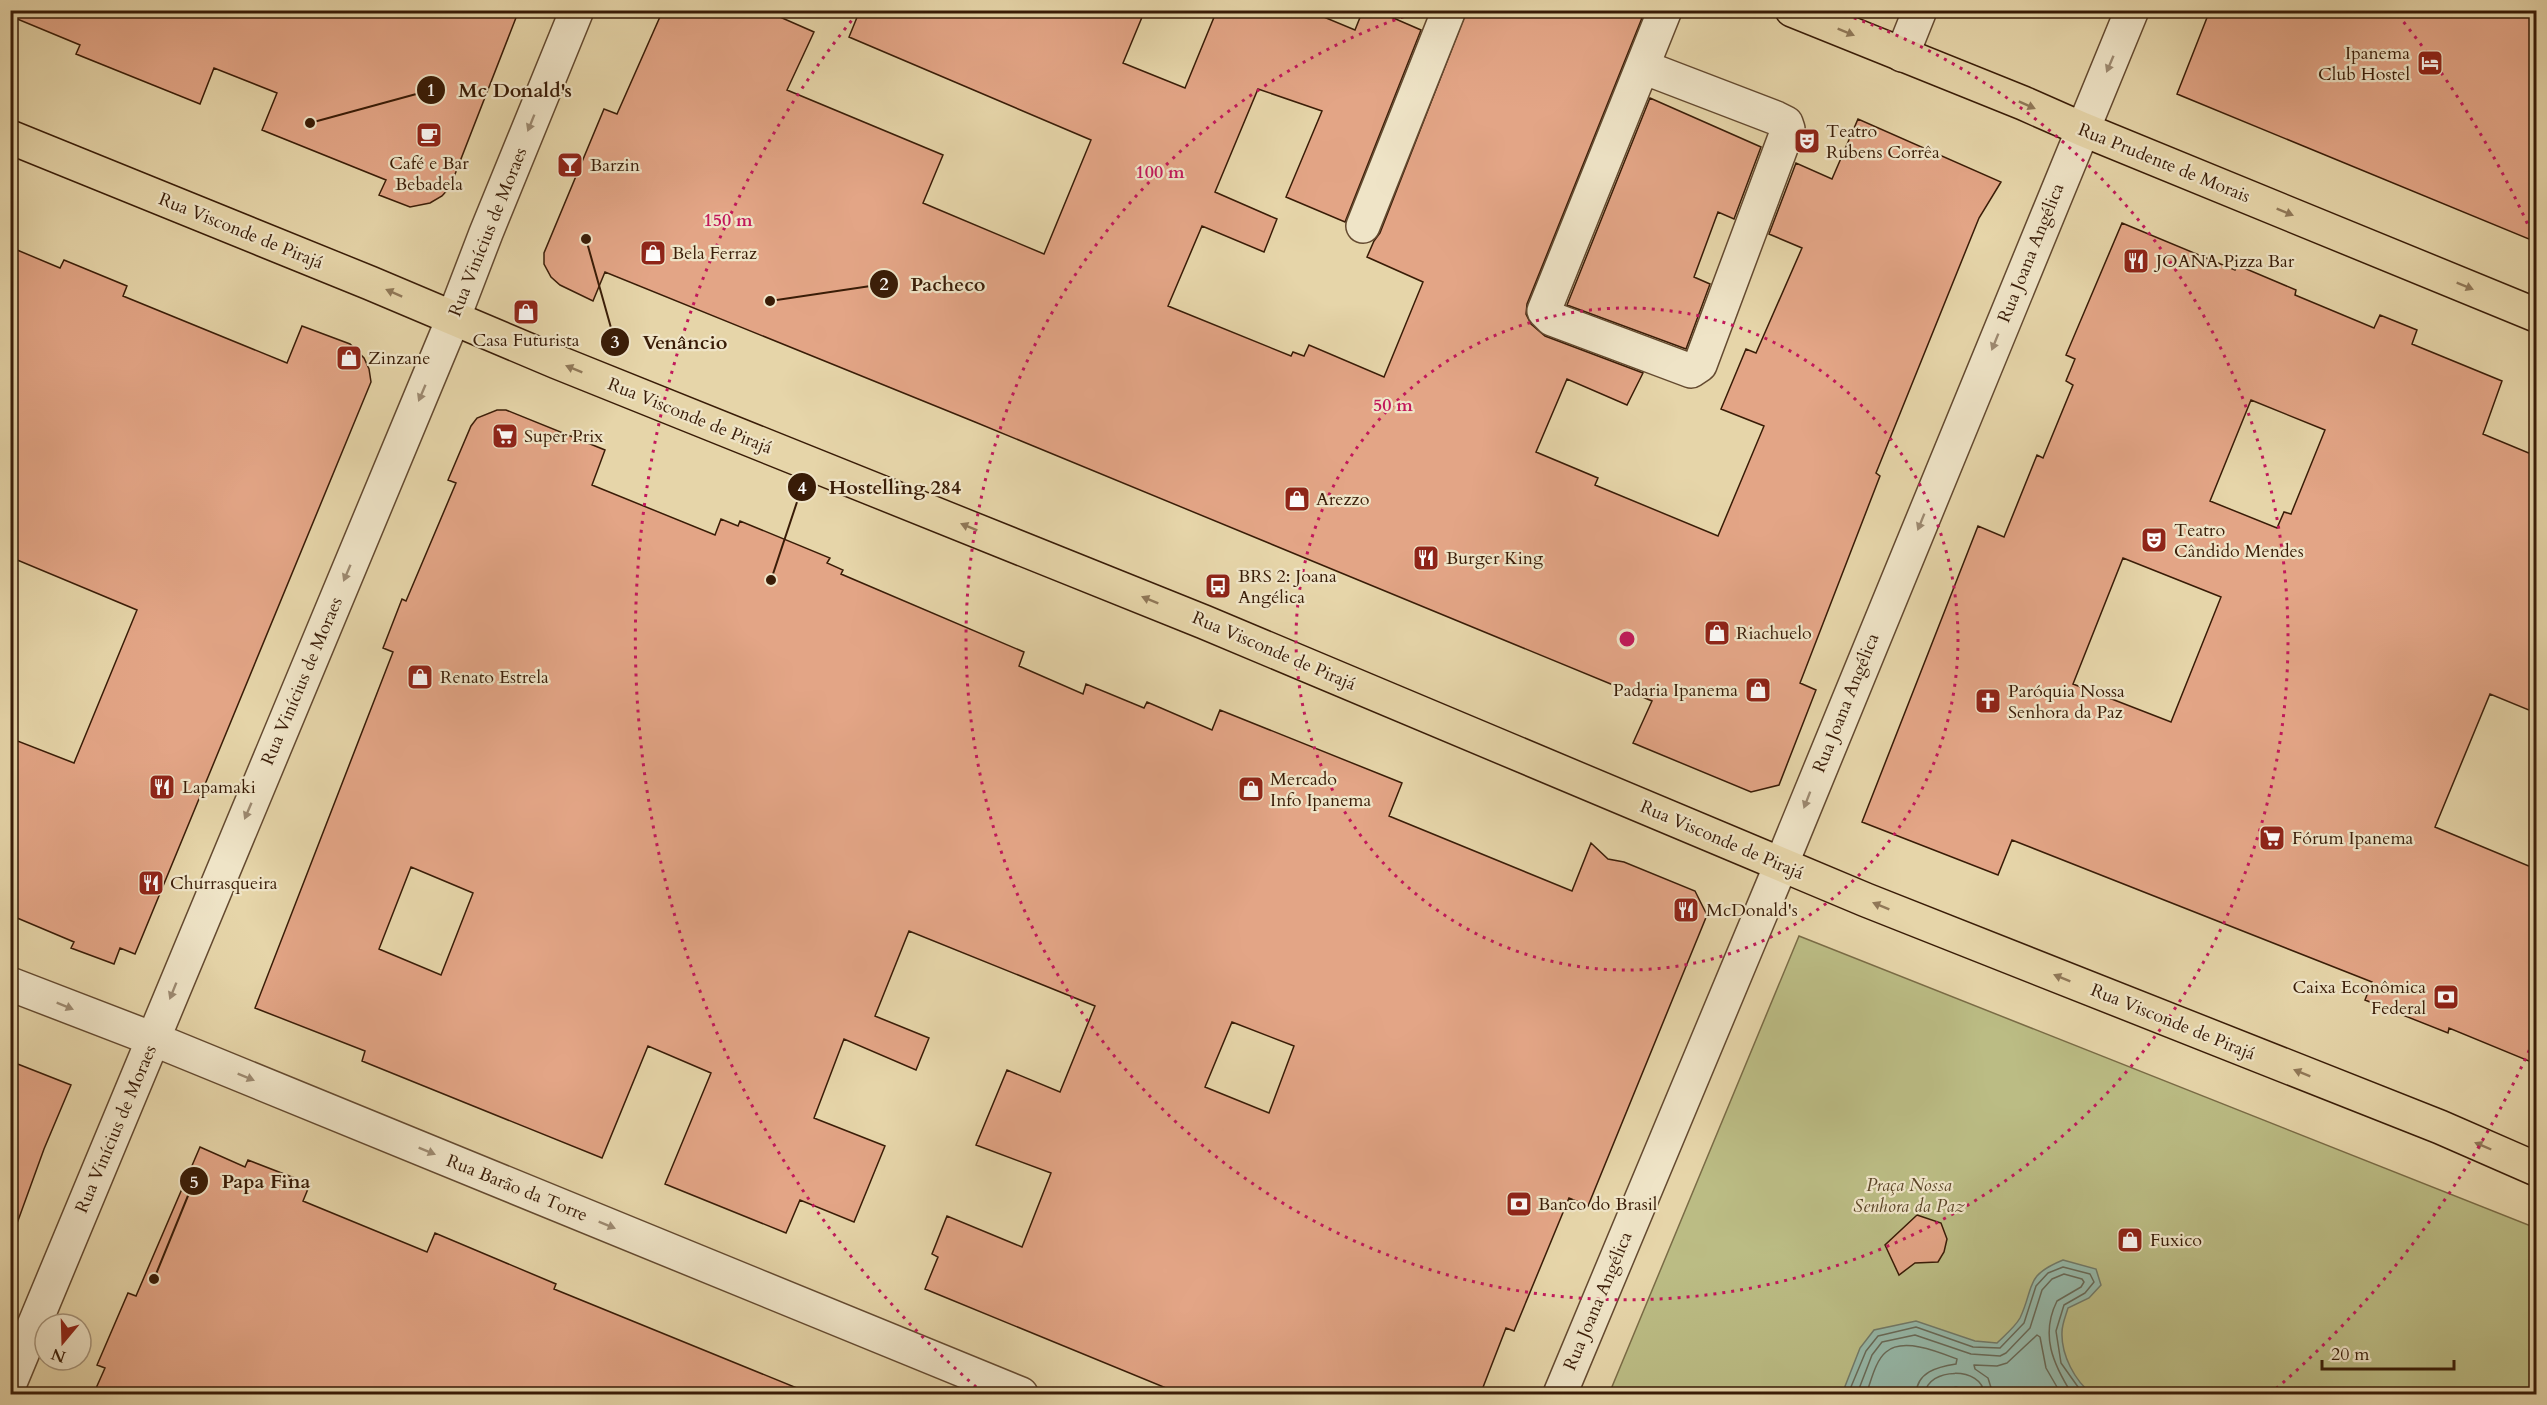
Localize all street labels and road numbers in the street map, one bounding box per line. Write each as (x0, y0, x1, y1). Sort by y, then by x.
street label: Rua Prudente de Morais (2074, 117, 2254, 209)
street label: Rua Vinícius de Moraes (443, 144, 533, 320)
street label: Rua Joana Angélica (1992, 179, 2070, 326)
street label: Rua Visconde de Pirajá (155, 187, 327, 276)
street label: Rua Visconde de Pirajá (604, 372, 776, 461)
street label: Rua Vinícius de Moraes (255, 593, 349, 769)
street label: Rua Visconde de Pirajá (1188, 605, 1360, 697)
street label: Rua Joana Angélica (1807, 629, 1885, 776)
street label: Rua Visconde de Pirajá (1636, 794, 1808, 886)
street label: Rua Visconde de Pirajá (2087, 978, 2259, 1067)
street label: Rua Vinícius de Moraes (69, 1041, 163, 1217)
street label: Rua Barão da Torre (443, 1148, 591, 1228)
street label: Rua Joana Angélica (1558, 1228, 1639, 1374)

